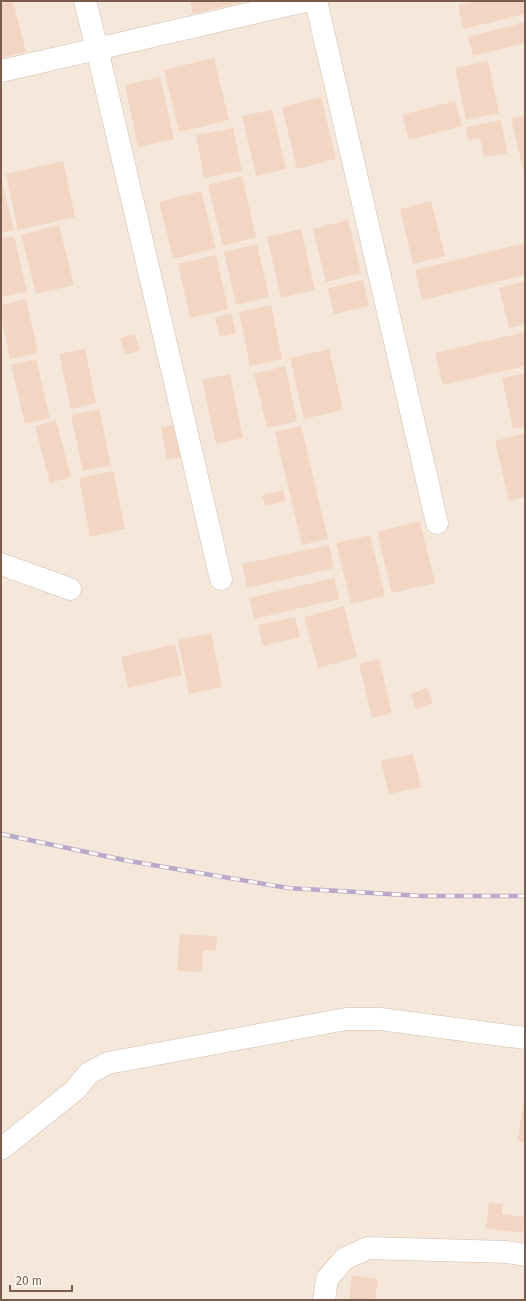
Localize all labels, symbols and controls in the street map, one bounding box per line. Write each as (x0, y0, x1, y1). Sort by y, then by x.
scale bar (10, 1267, 72, 1293)
text: 20 m (16, 1274, 42, 1288)

